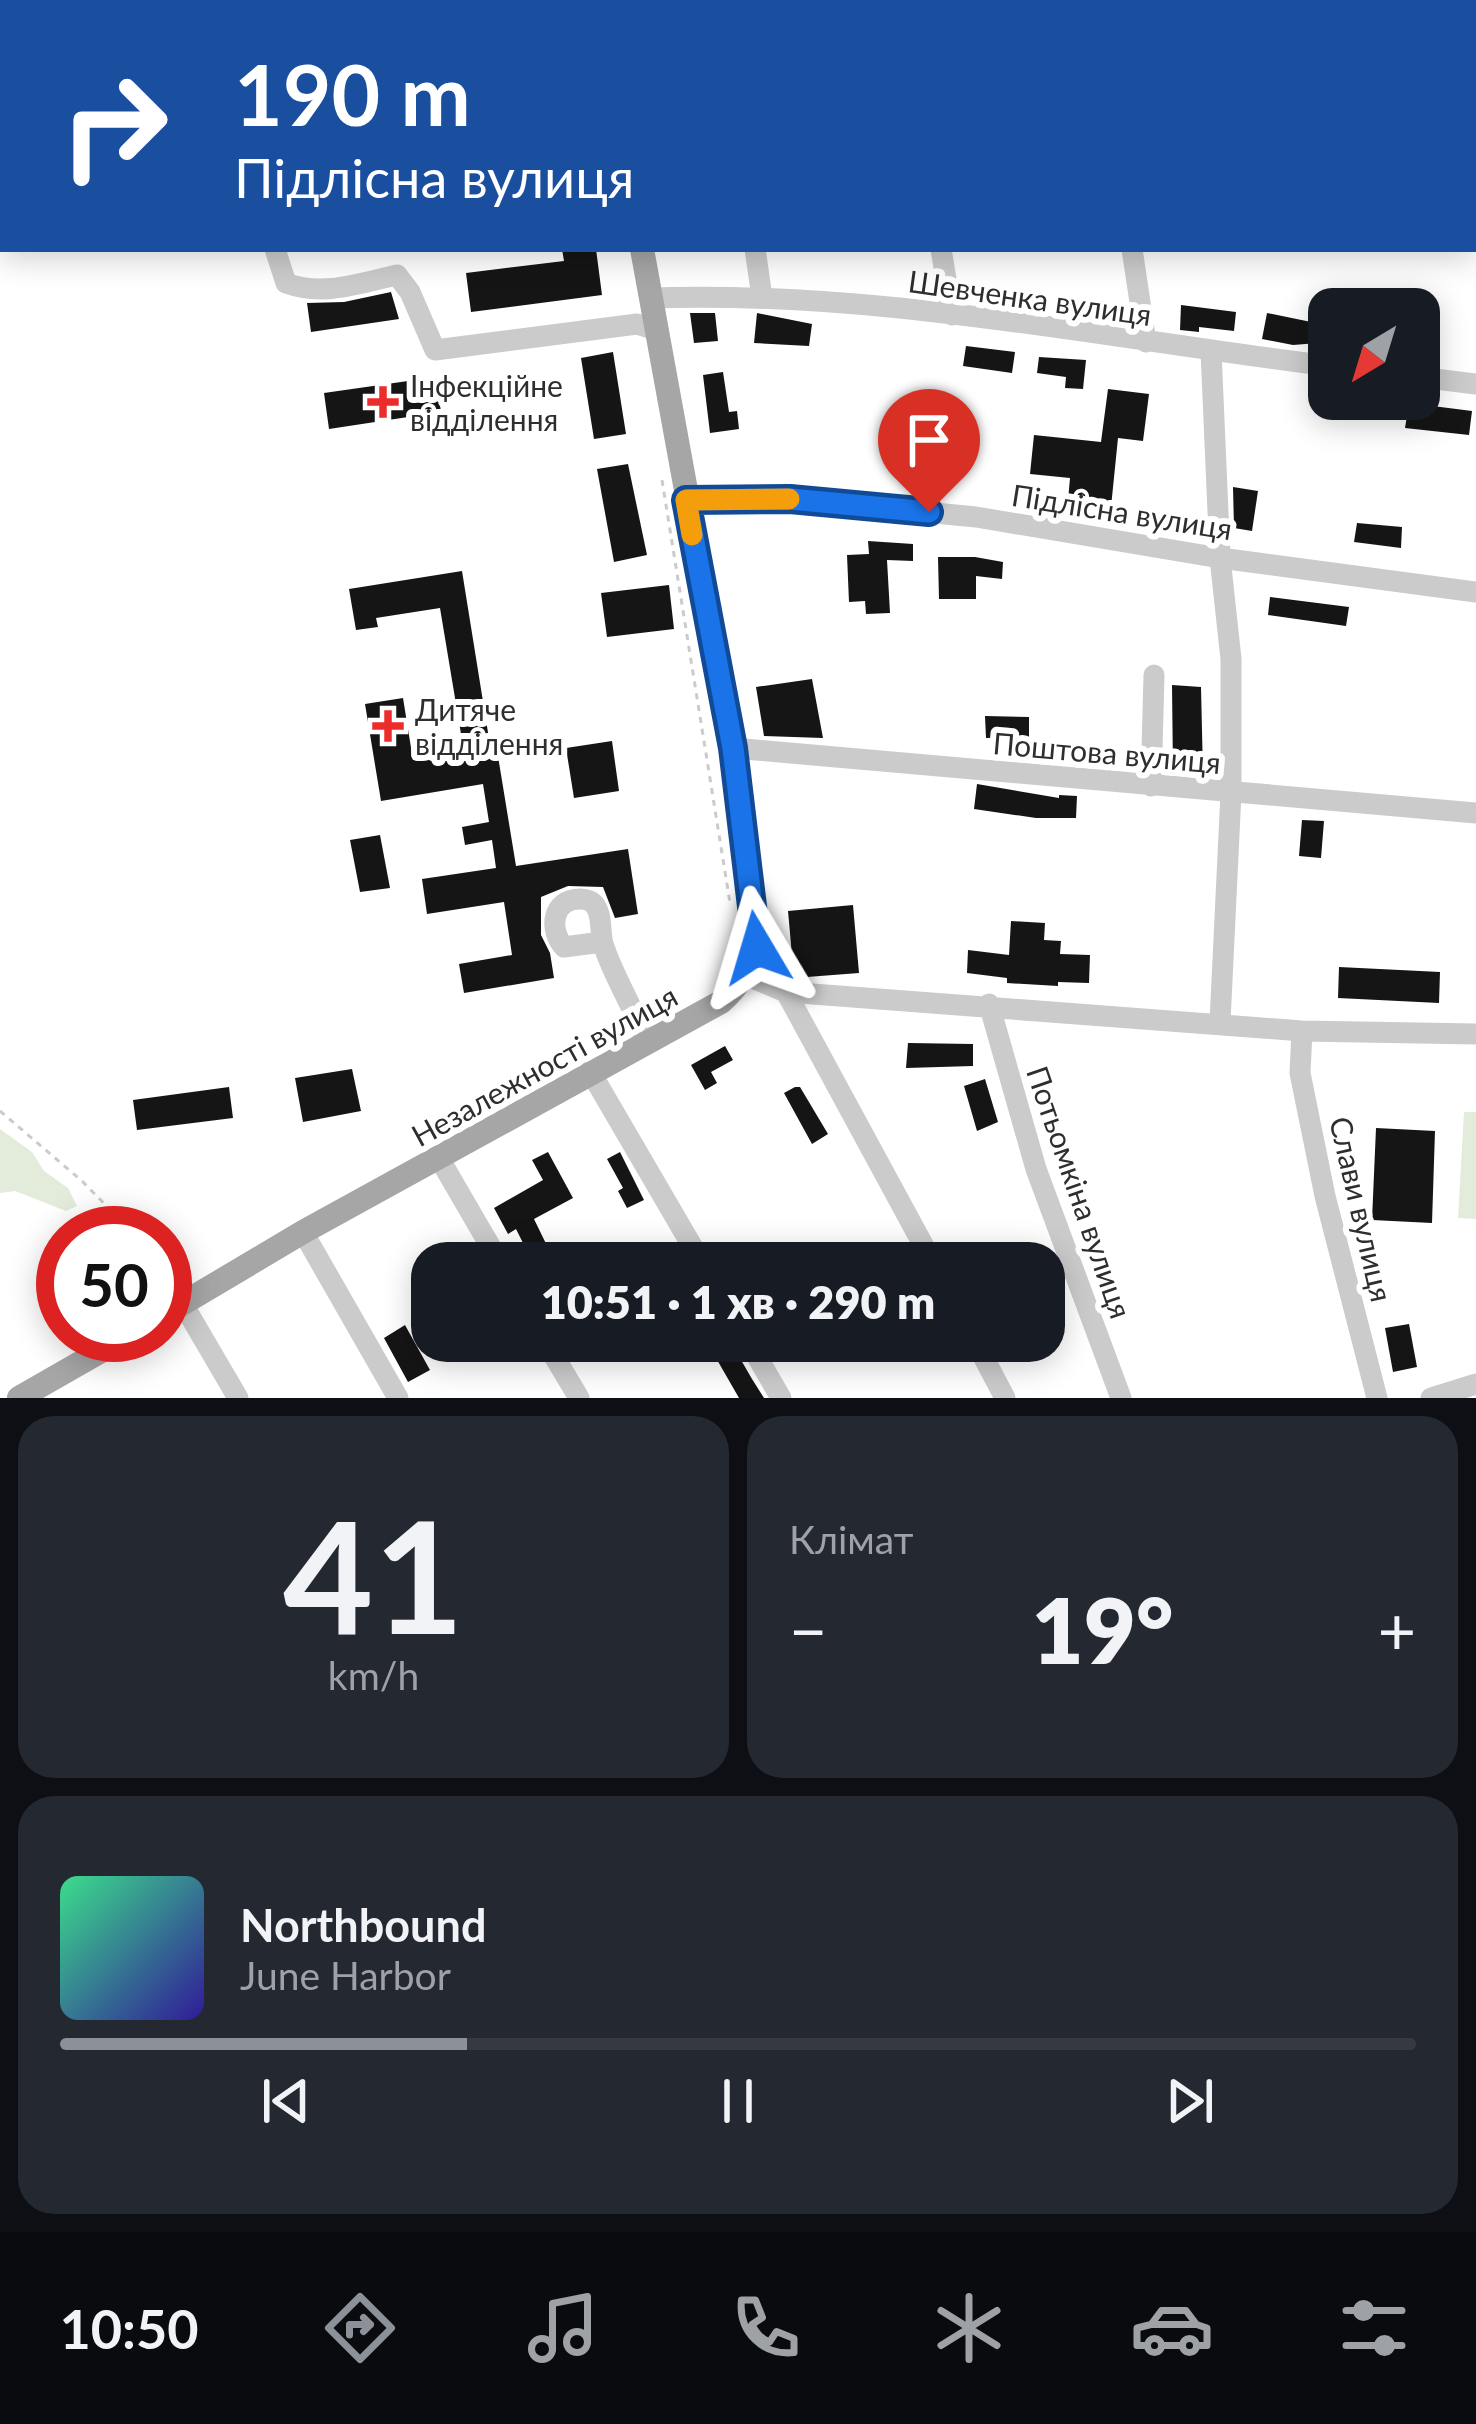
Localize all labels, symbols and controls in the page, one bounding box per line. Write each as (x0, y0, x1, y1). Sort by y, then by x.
text: 190 m (234, 43, 471, 144)
icon: right (36, 48, 192, 204)
text: Підлісна вулиця (234, 145, 634, 210)
street label: Шевченка вулиця (906, 262, 1154, 332)
north arrow (1308, 288, 1440, 420)
map controls (1308, 288, 1440, 420)
place label: Інфекційне відділення (410, 367, 563, 437)
marker: Інфекційне відділення (367, 386, 399, 418)
pin (878, 389, 980, 512)
icon: arrive (896, 407, 962, 473)
street label: Підлісна вулиця (1009, 476, 1235, 546)
place label: Дитяче відділення (415, 691, 563, 761)
marker: Дитяче відділення (372, 710, 404, 742)
street label: Поштова вулиця (992, 724, 1222, 780)
position arrow (694, 885, 820, 1011)
street label: Незалежності вулиця (405, 977, 683, 1153)
street label: Потьомкіна вулиця (1020, 1061, 1140, 1323)
street label: Слави вулиця (1323, 1113, 1401, 1305)
speed limit sign: 50 (36, 1206, 192, 1362)
text: 10:51 · 1 хв · 290 m (541, 1275, 935, 1329)
text: 41 (283, 1480, 464, 1667)
text: Клімат (789, 1516, 913, 1562)
text: 19° (1032, 1575, 1173, 1683)
text: − (789, 1590, 827, 1669)
text: + (1378, 1590, 1416, 1669)
text: km/h (328, 1652, 419, 1698)
text: Northbound (240, 1898, 486, 1952)
text: June Harbor (240, 1952, 451, 1998)
icon: previous (253, 2068, 319, 2134)
icon: pause (705, 2068, 771, 2134)
icon: next (1157, 2068, 1223, 2134)
icon: directions (318, 2286, 402, 2370)
icon: music (521, 2286, 605, 2370)
icon: phone (724, 2286, 808, 2370)
icon: climate (927, 2286, 1011, 2370)
icon: car (1130, 2286, 1214, 2370)
icon: filters (1332, 2286, 1416, 2370)
text: 10:50 (59, 2296, 199, 2361)

